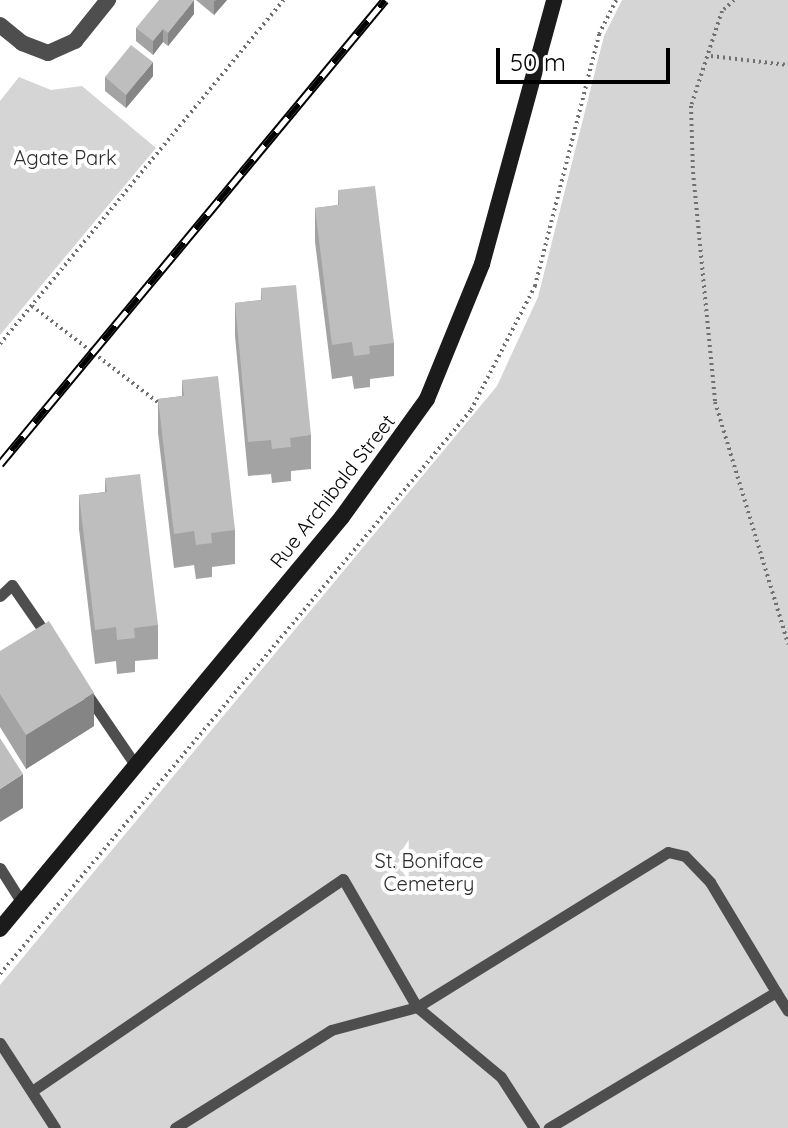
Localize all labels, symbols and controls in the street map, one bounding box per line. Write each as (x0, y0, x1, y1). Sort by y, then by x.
scale bar (500, 32, 674, 82)
text: 50 m (510, 47, 566, 77)
park label: Agate Park (13, 145, 117, 169)
street label: Rue Archibald Street (265, 409, 399, 573)
park label: St. Boniface Cemetery (375, 848, 483, 895)

